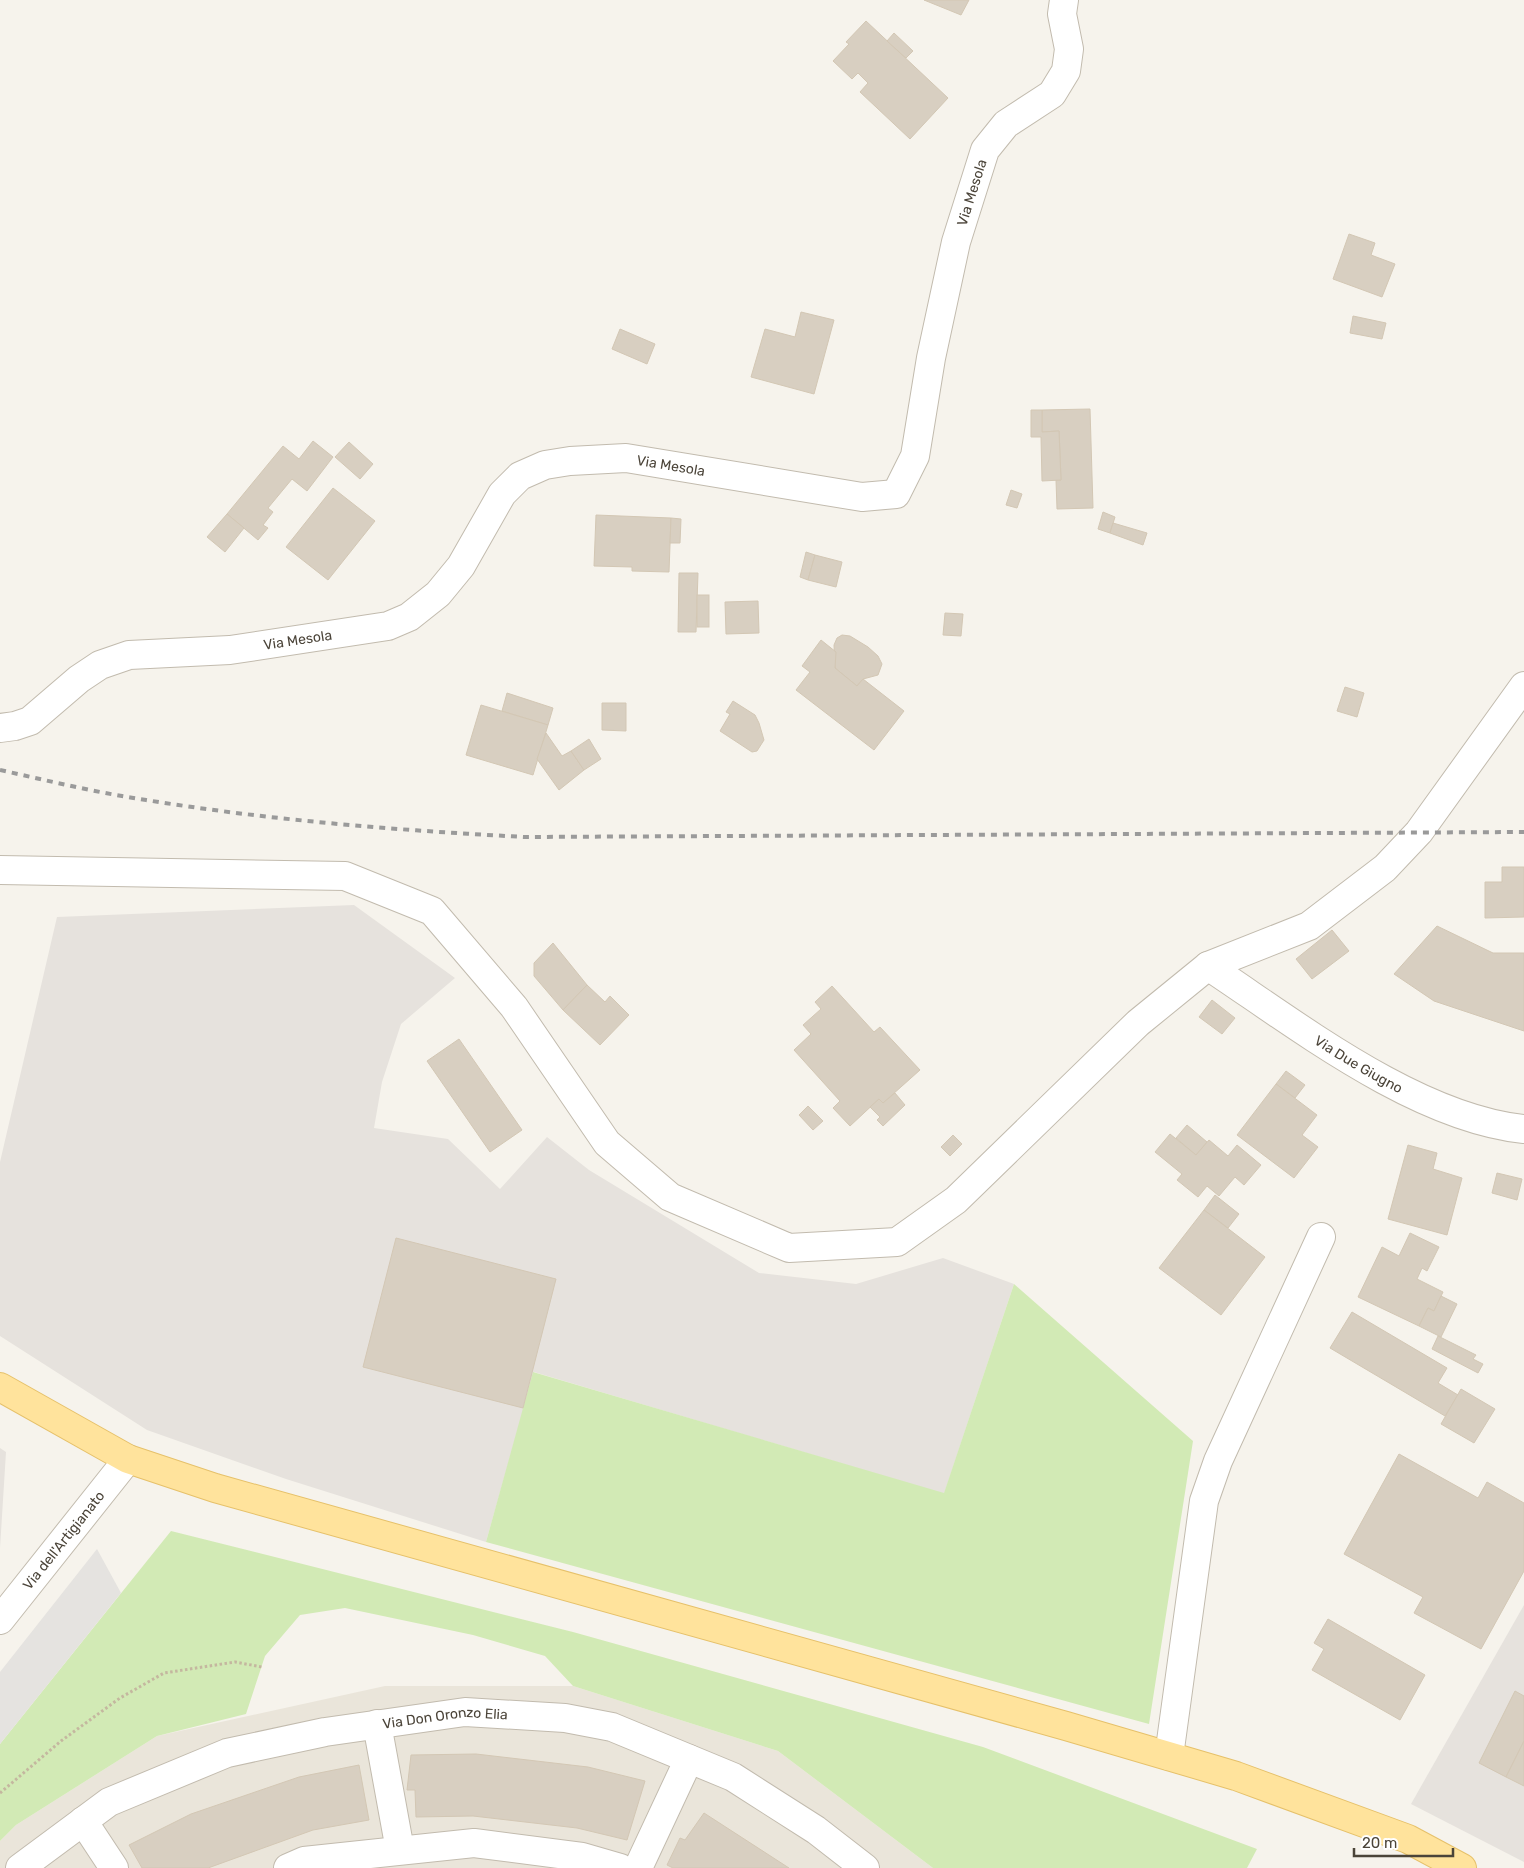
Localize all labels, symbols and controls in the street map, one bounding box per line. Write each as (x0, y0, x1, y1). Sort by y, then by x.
street label: Via Mesola (953, 157, 990, 228)
street label: Via Mesola (636, 451, 706, 479)
street label: Via Mesola (262, 626, 333, 653)
street label: Via Due Giugno (1311, 1032, 1406, 1097)
street label: Via dell'Artigianato (19, 1487, 108, 1593)
street label: Via Don Oronzo Elia (381, 1703, 508, 1732)
scale bar (1354, 1826, 1453, 1858)
text: 20 m (1362, 1834, 1397, 1852)

